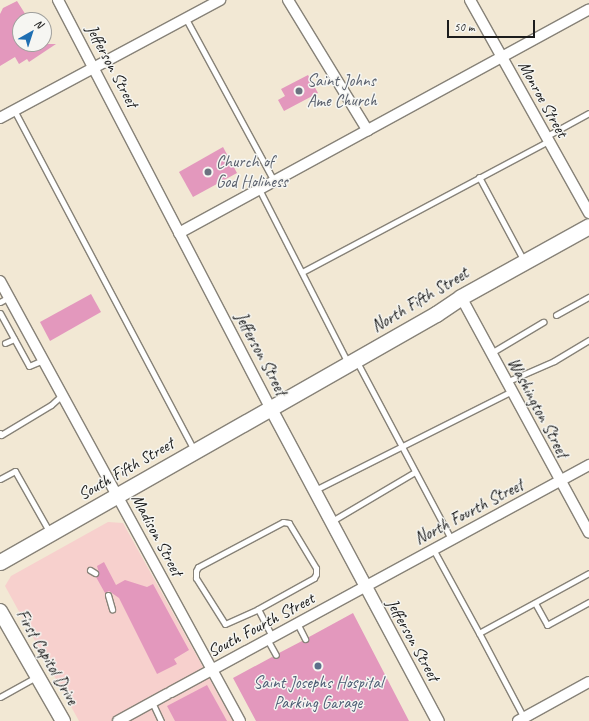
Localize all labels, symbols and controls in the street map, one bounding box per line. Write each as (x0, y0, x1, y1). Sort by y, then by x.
north arrow (12, 12, 52, 52)
scale bar (449, 12, 537, 38)
text: N (32, 16, 46, 31)
text: 50 m (454, 19, 474, 35)
street label: Jefferson Street (82, 21, 142, 111)
street label: Monroe Street (514, 57, 572, 141)
place label: Saint Johns Ame Church (307, 71, 377, 111)
marker: Saint Johns Ame Church (294, 86, 304, 96)
place label: Church of God Holiness (216, 152, 287, 192)
marker: Church of God Holiness (203, 167, 213, 177)
street label: North Fifth Street (368, 263, 472, 337)
street label: Jefferson Street (231, 309, 291, 399)
street label: Washington Street (503, 354, 573, 462)
street label: South Fifth Street (74, 433, 178, 505)
street label: North Fourth Street (411, 475, 527, 549)
street label: Madison Street (127, 490, 187, 580)
street label: South Fourth Street (204, 588, 318, 662)
street label: Jefferson Street (382, 595, 444, 685)
street label: First Capitol Drive (11, 606, 83, 708)
marker: Saint Josephs Hospital Parking Garage (313, 661, 323, 671)
place label: Saint Josephs Hospital Parking Garage (254, 673, 382, 713)

